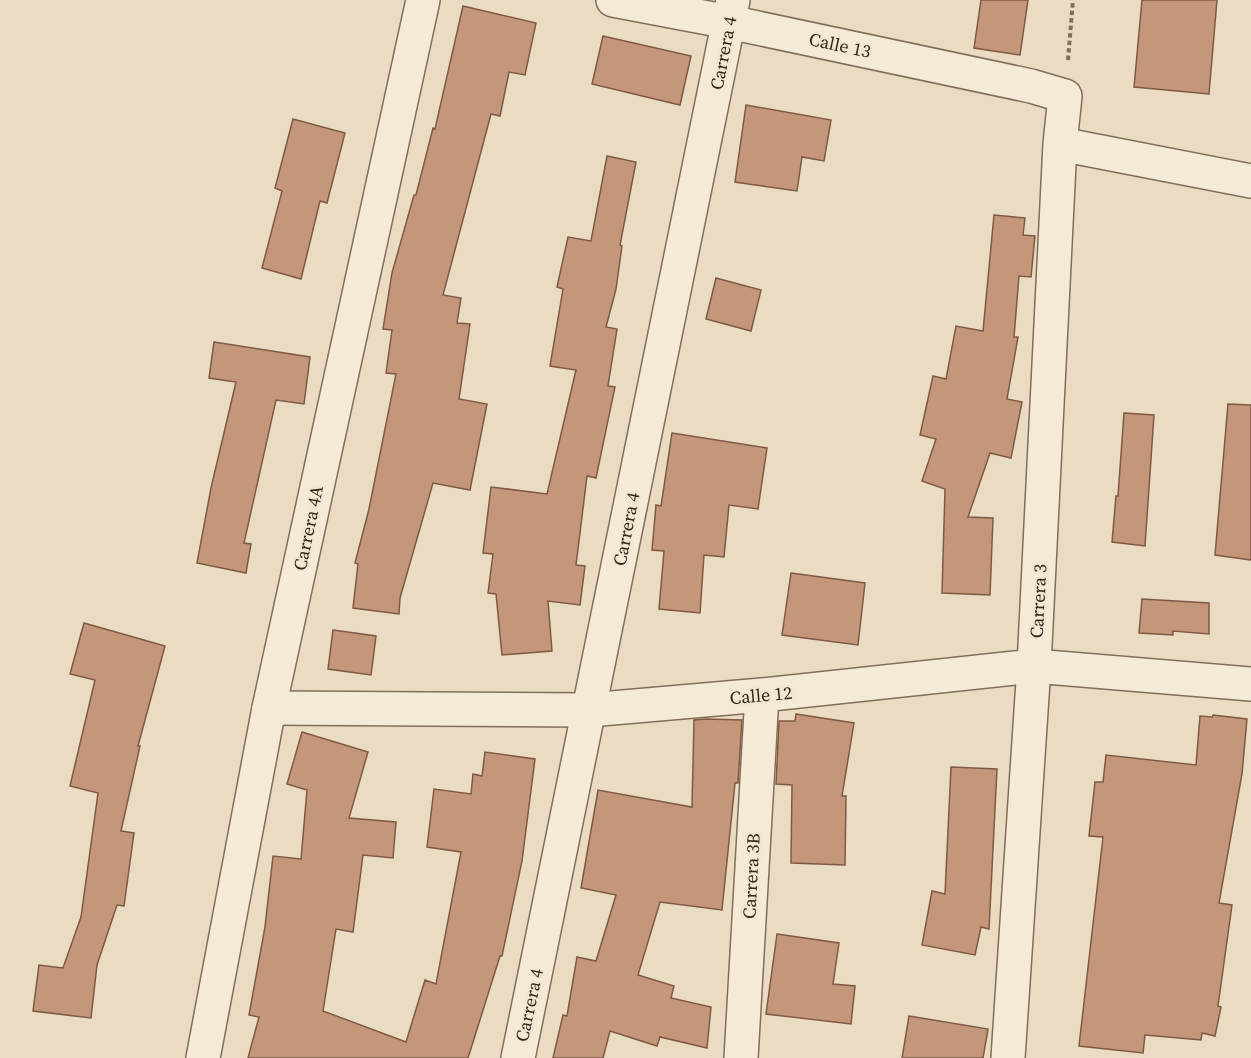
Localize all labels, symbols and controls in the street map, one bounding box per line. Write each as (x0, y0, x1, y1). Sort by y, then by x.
street label: Carrera 4 (704, 14, 742, 92)
street label: Calle 13 (807, 26, 873, 64)
street label: Carrera 4A (287, 483, 329, 573)
street label: Carrera 4 (607, 490, 645, 568)
street label: Carrera 3 (1024, 563, 1052, 639)
street label: Calle 12 (729, 680, 793, 710)
street label: Carrera 3B (736, 833, 766, 919)
street label: Carrera 4 (509, 966, 549, 1044)

